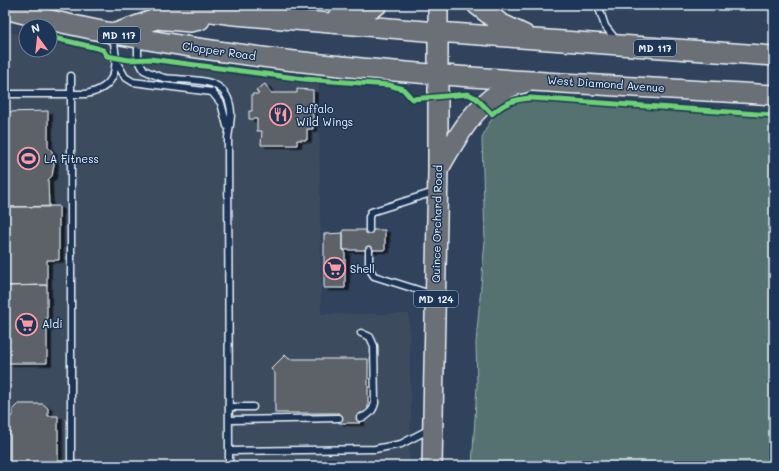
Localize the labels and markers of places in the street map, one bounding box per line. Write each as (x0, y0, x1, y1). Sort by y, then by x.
place label: Buffalo Wild Wings (296, 101, 353, 129)
restaurant icon: Buffalo Wild Wings (268, 102, 294, 128)
sports icon: LA Fitness (16, 146, 42, 172)
place label: LA Fitness (44, 151, 99, 166)
supermarket icon: Shell (322, 256, 348, 282)
place label: Shell (350, 261, 375, 276)
supermarket icon: Aldi (13, 311, 39, 337)
place label: Aldi (42, 316, 63, 331)

